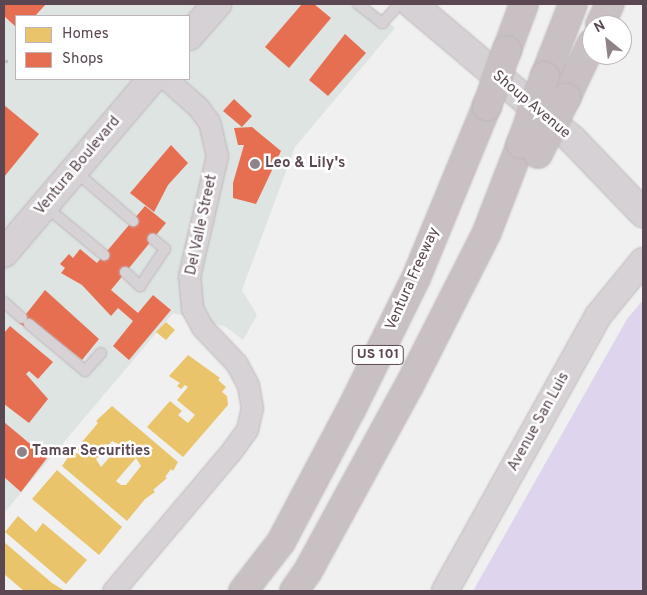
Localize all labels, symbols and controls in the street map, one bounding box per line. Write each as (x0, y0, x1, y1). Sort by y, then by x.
legend (15, 15, 190, 80)
north arrow (582, 15, 632, 65)
text: N (591, 17, 608, 37)
text: Homes (62, 25, 109, 44)
text: Shops (62, 50, 103, 69)
street label: Shoup Avenue (488, 67, 574, 143)
street label: Ventura Boulevard (31, 113, 125, 219)
place label: Leo & Lily's (265, 155, 345, 173)
marker: Leo & Lily's (249, 158, 261, 170)
street label: Del Valle Street (182, 173, 222, 277)
street label: Ventura Freeway (382, 225, 444, 333)
road number: US 101 (352, 344, 404, 366)
street label: Avenue San Luis (504, 369, 574, 475)
place label: Tamar Securities (32, 443, 150, 461)
marker: Tamar Securities (16, 446, 28, 458)

